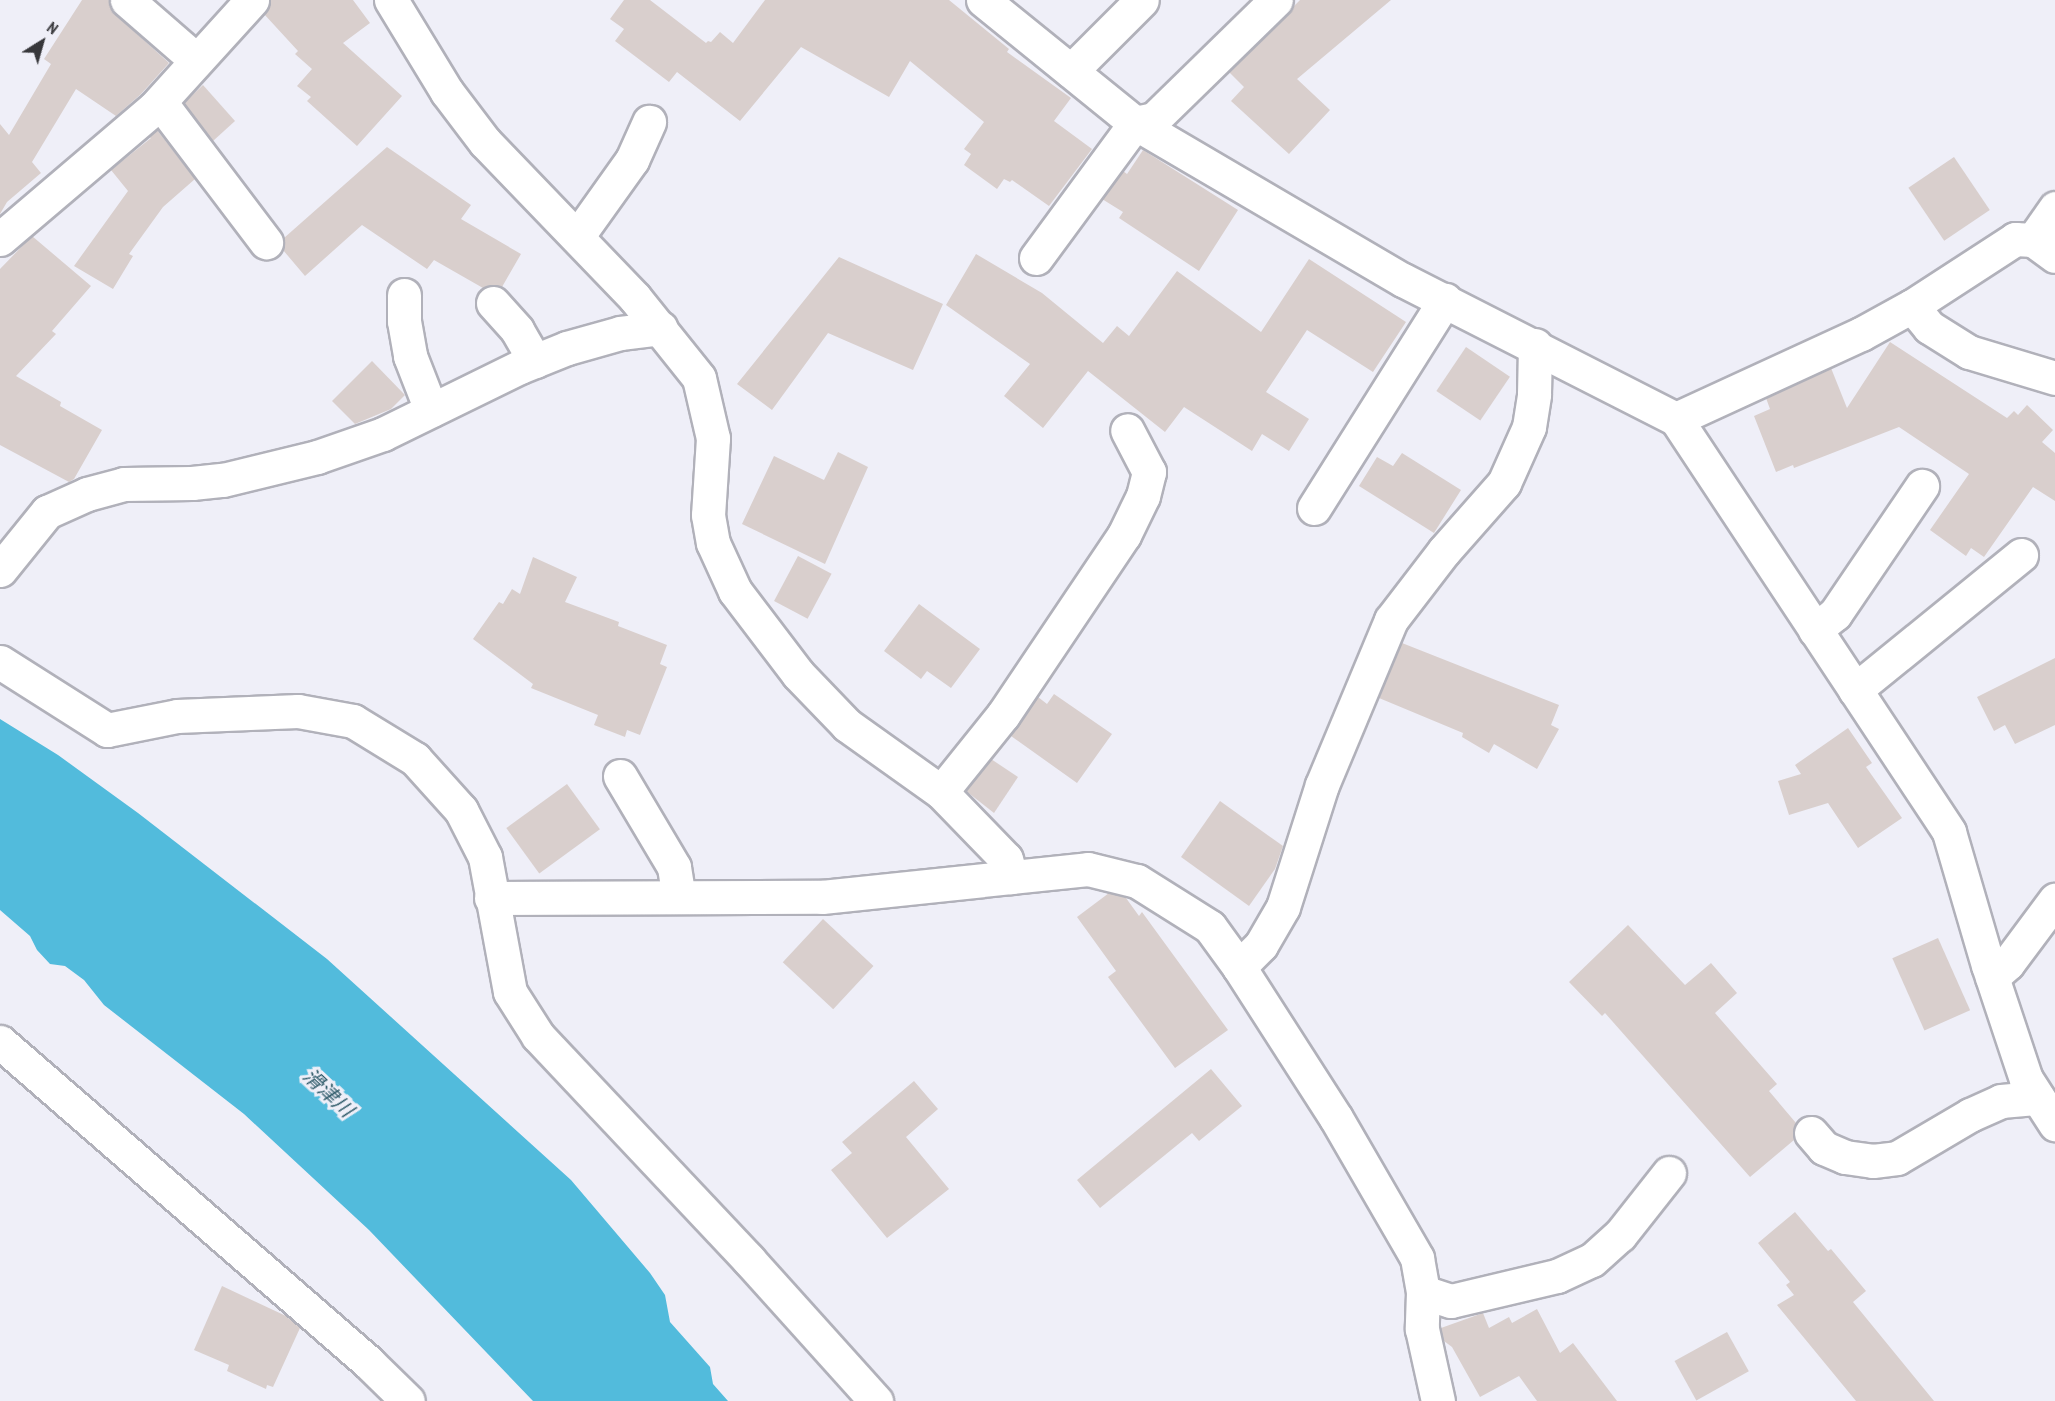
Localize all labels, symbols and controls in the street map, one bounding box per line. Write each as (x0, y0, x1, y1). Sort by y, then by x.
north arrow (12, 12, 72, 72)
text: N (43, 17, 62, 38)
water label: 滑津川 (298, 1064, 358, 1122)

